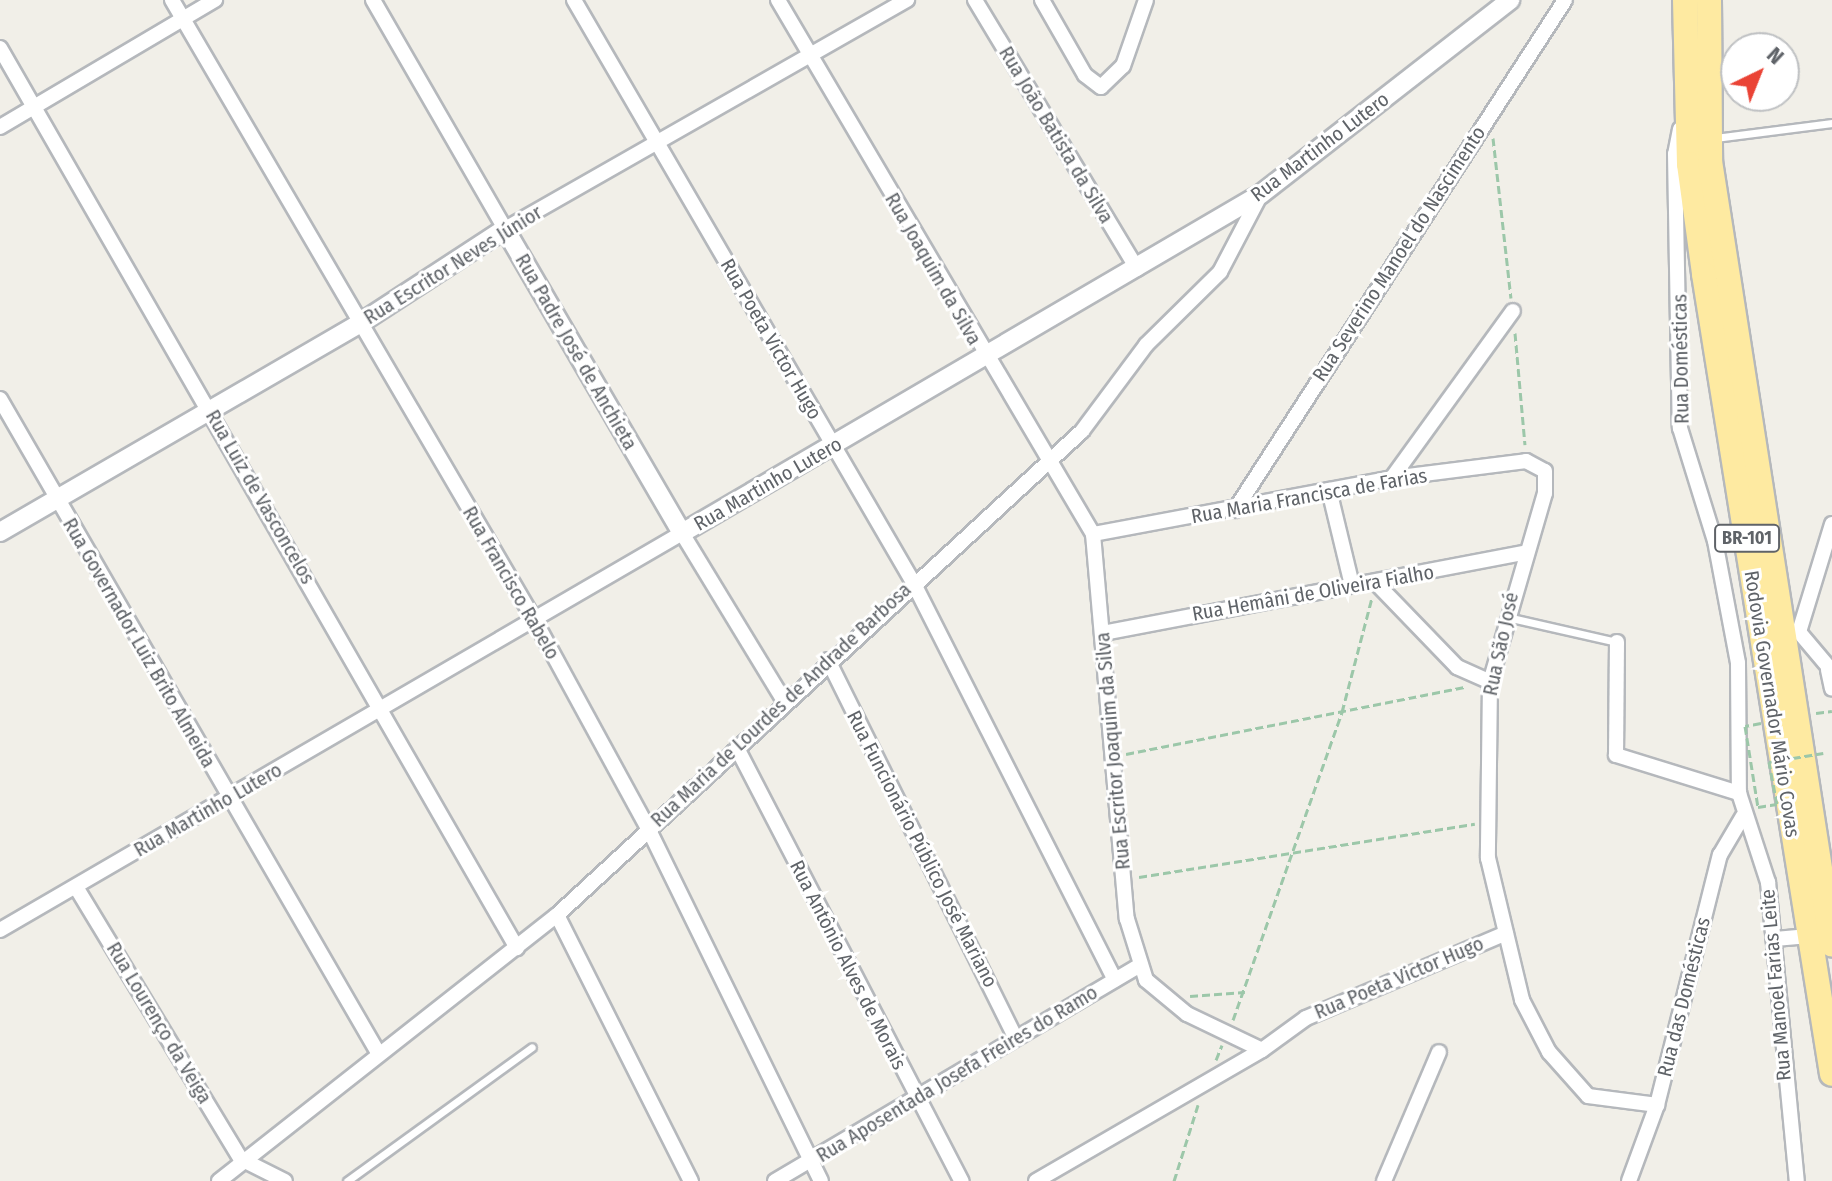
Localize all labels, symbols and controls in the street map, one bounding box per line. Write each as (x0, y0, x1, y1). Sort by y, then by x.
north arrow (1720, 32, 1800, 112)
text: N (1761, 41, 1789, 70)
street label: Rua João Batista da Silva (994, 42, 1118, 228)
street label: Rua Martinho Lutero (1246, 87, 1394, 207)
street label: Rua Severino Manoel do Nascimento (1307, 122, 1491, 386)
street label: Rua Joaquim da Silva (880, 189, 986, 349)
street label: Rua Escritor Neves Júnior (359, 200, 547, 330)
street label: Rua Padre José de Anchieta (510, 250, 642, 454)
street label: Rua Poeta Victor Hugo (715, 254, 827, 424)
street label: Rua Domésticas (1668, 294, 1694, 424)
street label: Rua Luiz de Vasconcelos (200, 406, 320, 588)
street label: Rua Martinho Lutero (690, 432, 846, 536)
street label: Rua Maria Francisca de Farias (1189, 463, 1429, 529)
street label: Rua Francisco Rabelo (457, 502, 565, 664)
street label: Rua Governador Luiz Brito Almeida (58, 514, 220, 772)
road number: BR-101 (1713, 524, 1781, 552)
street label: Rua Hemâni de Oliveira Fialho (1190, 560, 1436, 626)
street label: Rodovia Governador Mário Covas (1739, 569, 1805, 839)
street label: Rua Maria de Lourdes de Andrade Barbosa (646, 578, 916, 832)
street label: Rua São José (1478, 590, 1524, 698)
street label: Rua Escritor Joaquim da Silva (1091, 631, 1135, 871)
street label: Rua Funcionário Público José Mariano (842, 707, 1002, 991)
street label: Rua Martinho Lutero (130, 758, 286, 862)
street label: Rua Antônio Alves de Morais (785, 856, 911, 1074)
street label: Rua Manoel Farias Leite (1756, 888, 1796, 1082)
street label: Rua das Domésticas (1653, 915, 1715, 1079)
street label: Rua Poeta Victor Hugo (1311, 932, 1487, 1024)
street label: Rua Lourenço da Veiga (101, 938, 217, 1108)
street label: Rua Aposentada Josefa Freires do Ramo (812, 980, 1102, 1168)

